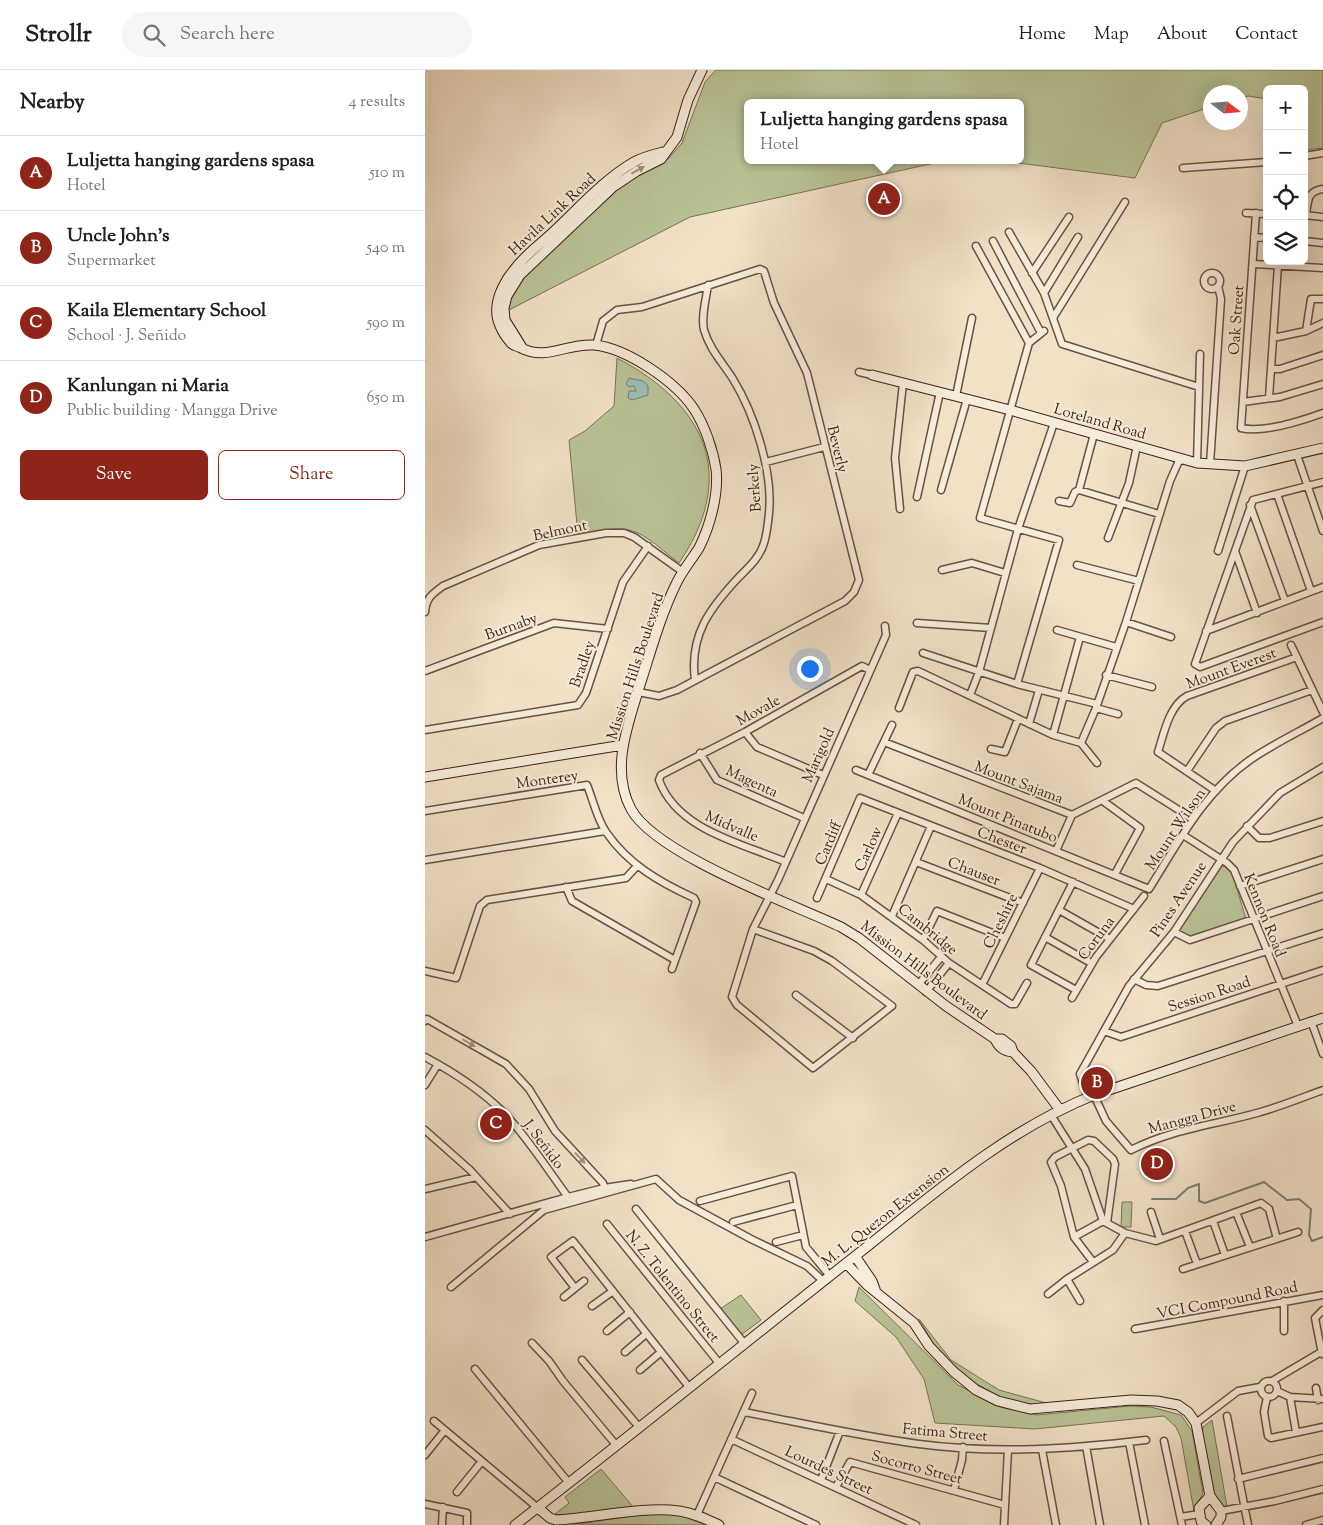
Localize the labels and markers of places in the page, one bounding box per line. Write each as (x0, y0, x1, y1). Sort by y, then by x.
pin: A (868, 180, 900, 218)
pin: B (1081, 1064, 1113, 1102)
pin: C (480, 1105, 512, 1143)
pin: D (1141, 1145, 1173, 1183)

